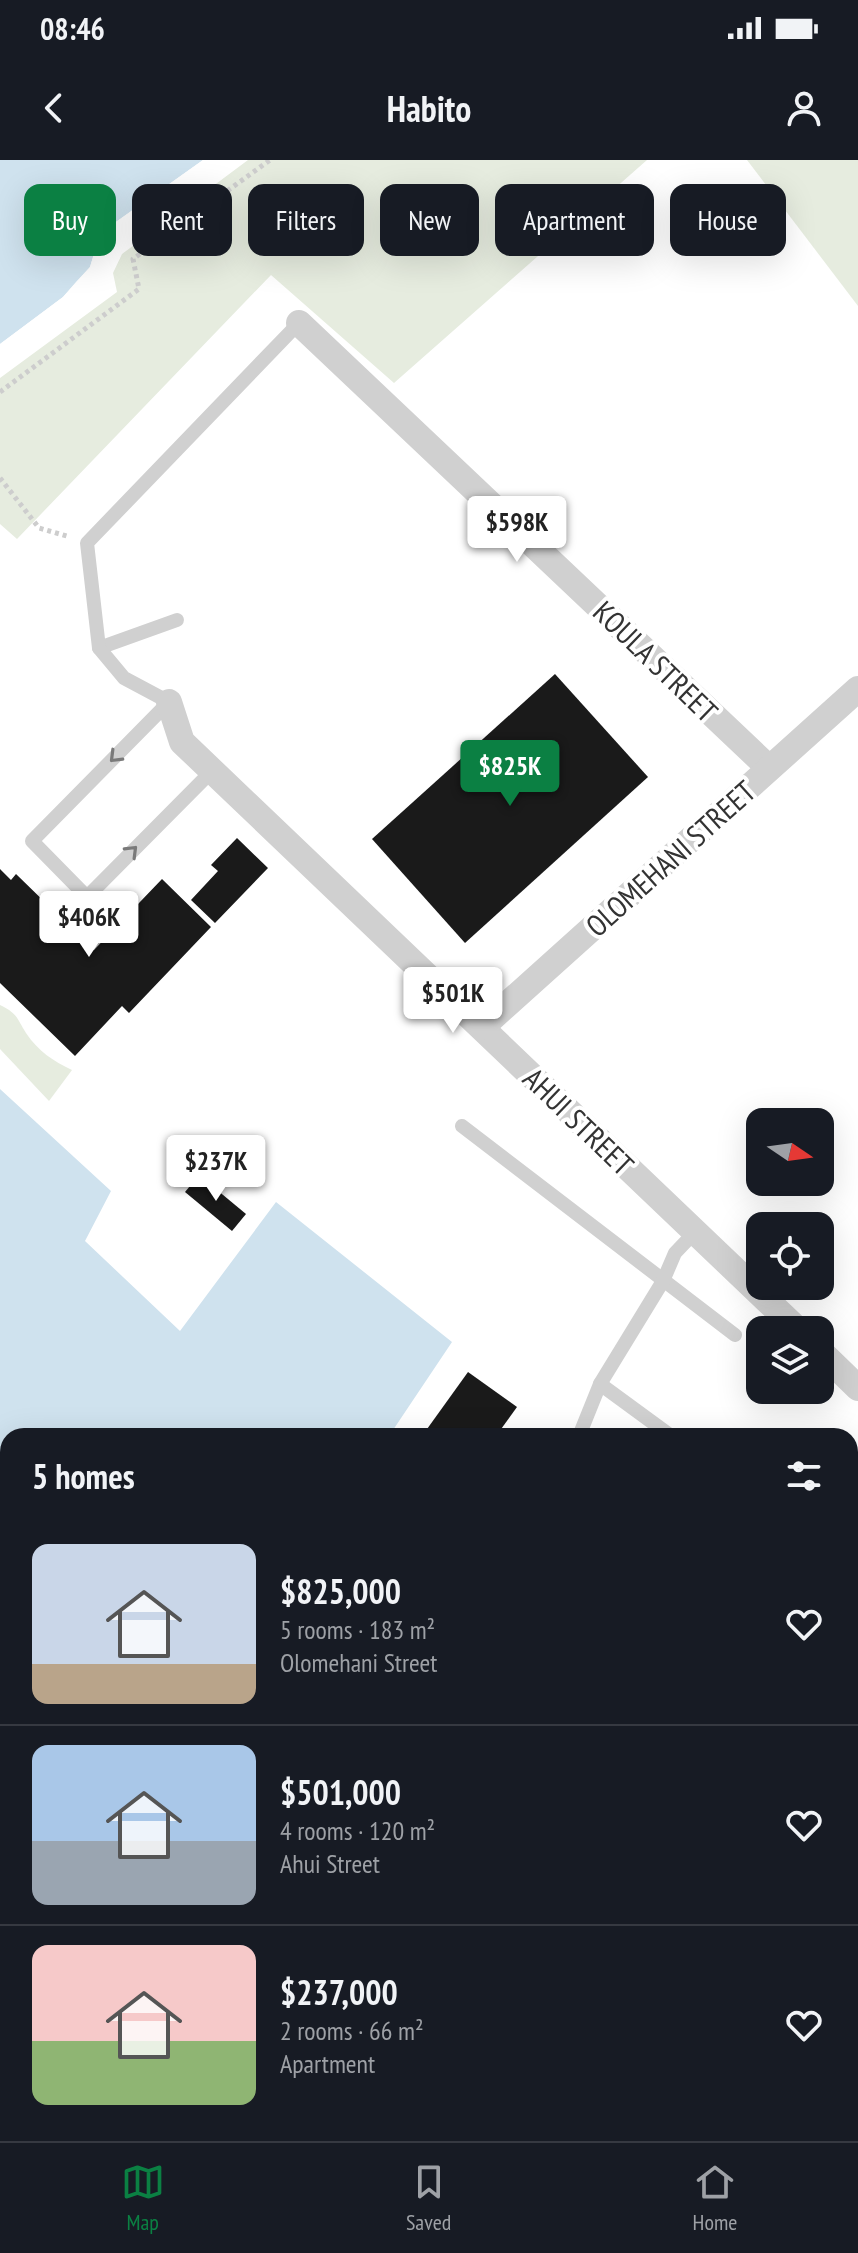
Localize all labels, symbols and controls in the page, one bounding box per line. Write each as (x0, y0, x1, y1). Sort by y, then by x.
text: 08:46 (40, 9, 105, 48)
text: Habito (387, 85, 471, 132)
icon: back (32, 86, 76, 130)
icon: person (782, 86, 826, 130)
chip: Buy (24, 184, 116, 256)
chip: Rent (132, 184, 232, 256)
chip: Filters (248, 184, 364, 256)
chip: New (380, 184, 479, 256)
chip: Apartment (495, 184, 654, 256)
chip: House (670, 184, 786, 256)
pin: $598K (461, 496, 573, 564)
text: $598K (485, 505, 549, 538)
street label: KOULA STREET (586, 592, 726, 730)
pin: $825K (454, 740, 566, 808)
one-way arrow (109, 748, 124, 762)
text: $825K (478, 749, 542, 782)
street label: OLOMEHANI STREET (577, 771, 763, 945)
one-way arrow (123, 846, 137, 860)
pin: $406K (33, 891, 145, 959)
text: $406K (57, 900, 121, 933)
pin: $501K (397, 967, 509, 1035)
text: $501K (421, 976, 485, 1009)
street label: AHUI STREET (515, 1059, 643, 1183)
north arrow (746, 1108, 834, 1196)
map controls (746, 1108, 834, 1404)
pin: $237K (160, 1135, 272, 1203)
text: $237K (184, 1144, 248, 1177)
button: locate (746, 1212, 834, 1300)
button: layers (746, 1316, 834, 1404)
text: 5 homes (32, 1454, 135, 1498)
icon: filters (782, 1454, 826, 1498)
text: $825,000 (280, 1569, 401, 1613)
icon: home (96, 1576, 192, 1672)
icon: heart (782, 1602, 826, 1646)
text: 5 rooms · 183 m² (280, 1613, 435, 1646)
text: Olomehani Street (280, 1646, 437, 1679)
text: $501,000 (280, 1770, 401, 1814)
icon: home (96, 1777, 192, 1873)
icon: heart (782, 1803, 826, 1847)
text: 4 rooms · 120 m² (280, 1814, 435, 1847)
text: Ahui Street (280, 1847, 380, 1880)
text: $237,000 (280, 1970, 398, 2014)
icon: home (96, 1977, 192, 2073)
icon: heart (782, 2003, 826, 2047)
text: 2 rooms · 66 m² (280, 2014, 424, 2047)
text: Apartment (280, 2047, 375, 2080)
tab: Map (121, 2160, 165, 2236)
tab: Saved (406, 2160, 451, 2236)
tab: Home (693, 2160, 737, 2236)

